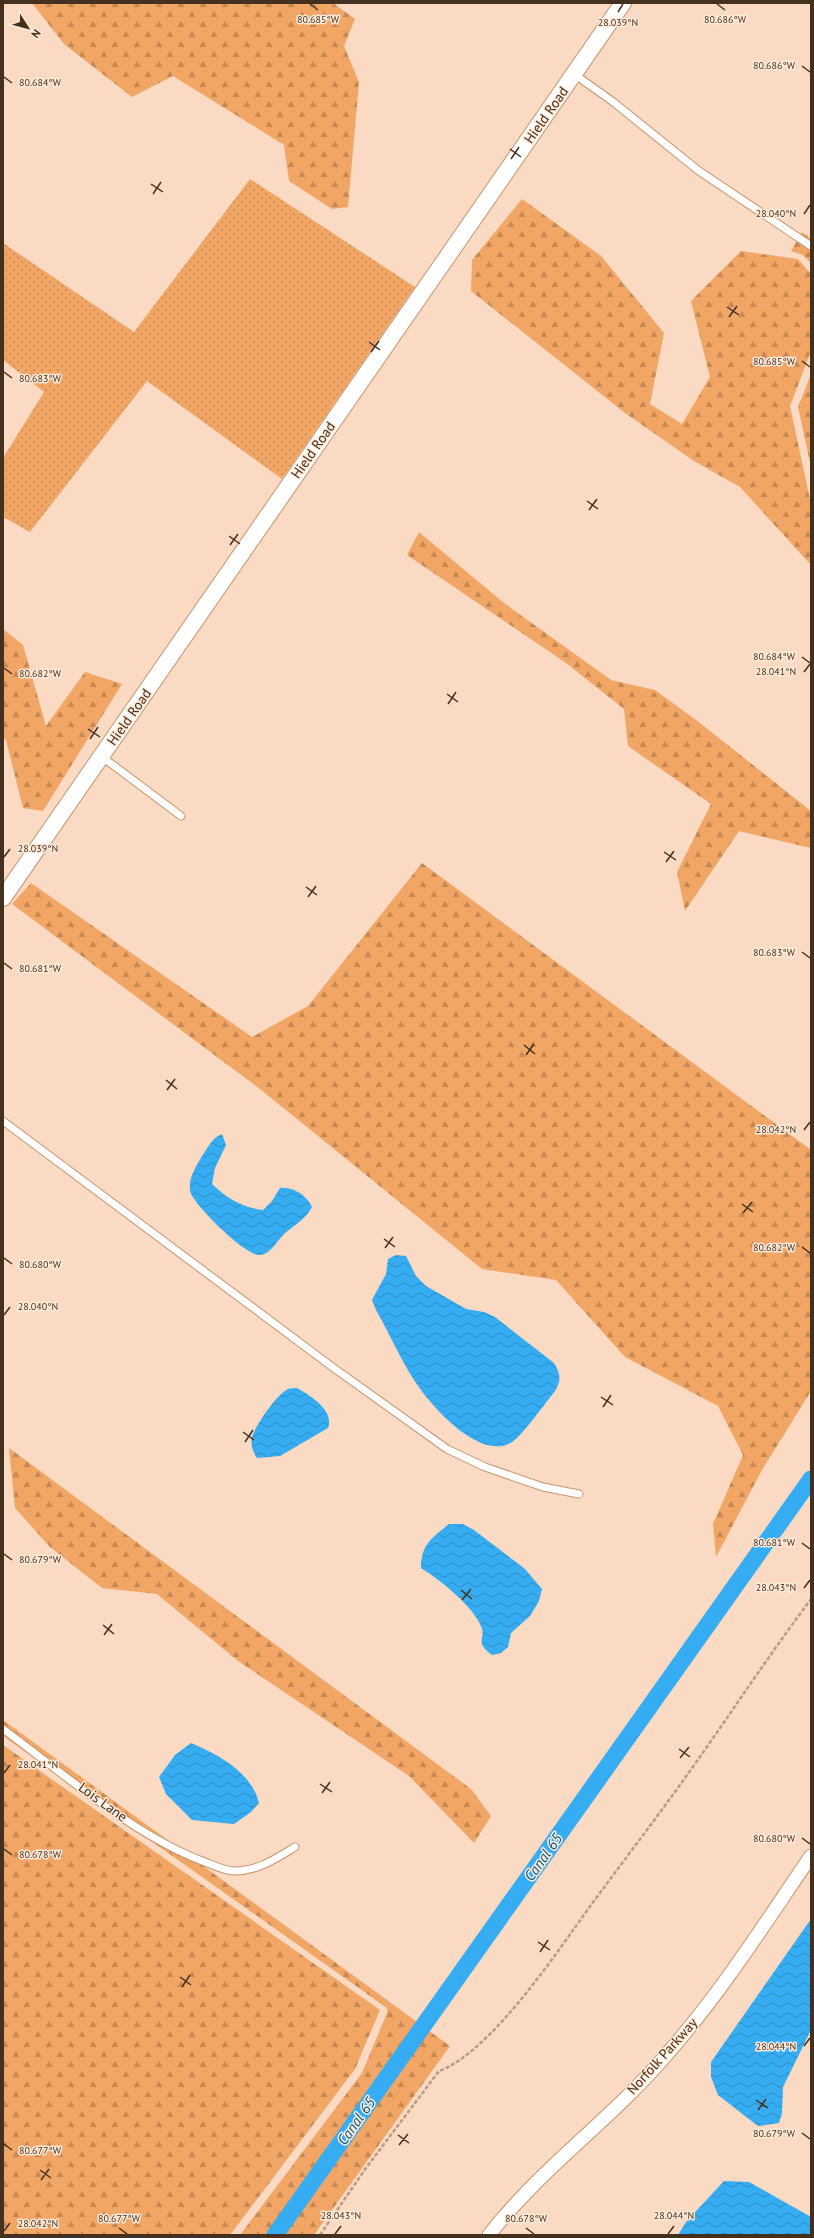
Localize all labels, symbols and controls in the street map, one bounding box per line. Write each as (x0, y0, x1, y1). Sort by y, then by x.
north arrow (8, 8, 48, 48)
text: 80.685°W (297, 13, 340, 26)
text: 80.686°W (704, 13, 747, 26)
text: 28.039°N (598, 16, 638, 29)
text: N (28, 27, 44, 41)
text: 80.686°W (753, 59, 796, 72)
text: 80.684°W (19, 76, 62, 89)
street label: Hield Road (520, 83, 572, 147)
text: 28.040°N (756, 207, 796, 220)
text: 80.685°W (753, 355, 796, 368)
text: 80.683°W (19, 372, 62, 385)
street label: Hield Road (287, 418, 339, 482)
text: 80.684°W (753, 650, 796, 663)
text: 28.041°N (756, 665, 796, 678)
text: 80.682°W (19, 667, 62, 680)
street label: Hield Road (103, 685, 155, 749)
text: 28.039°N (18, 842, 58, 855)
text: 80.683°W (753, 946, 796, 959)
text: 80.681°W (19, 962, 62, 975)
text: 28.042°N (756, 1123, 796, 1136)
text: 80.682°W (753, 1241, 796, 1254)
text: 80.680°W (19, 1258, 62, 1271)
text: 28.040°N (18, 1300, 58, 1313)
text: 80.681°W (753, 1536, 796, 1549)
text: 80.679°W (19, 1553, 62, 1566)
text: 28.043°N (756, 1581, 796, 1594)
text: 28.041°N (18, 1758, 58, 1771)
street label: Lois Lane (75, 1778, 131, 1826)
water label: Canal 65 (520, 1829, 566, 1884)
text: 80.680°W (753, 1832, 796, 1845)
text: 80.678°W (19, 1848, 62, 1861)
street label: Norfolk Parkway (623, 2014, 701, 2098)
text: 28.044°N (756, 2040, 796, 2053)
water label: Canal 65 (333, 2093, 379, 2148)
text: 80.679°W (753, 2127, 796, 2140)
text: 80.677°W (19, 2144, 62, 2157)
text: 28.043°N (321, 2209, 361, 2222)
text: 28.044°N (654, 2209, 694, 2222)
text: 80.677°W (98, 2212, 141, 2225)
text: 80.678°W (505, 2212, 548, 2225)
text: 28.042°N (18, 2217, 58, 2230)

